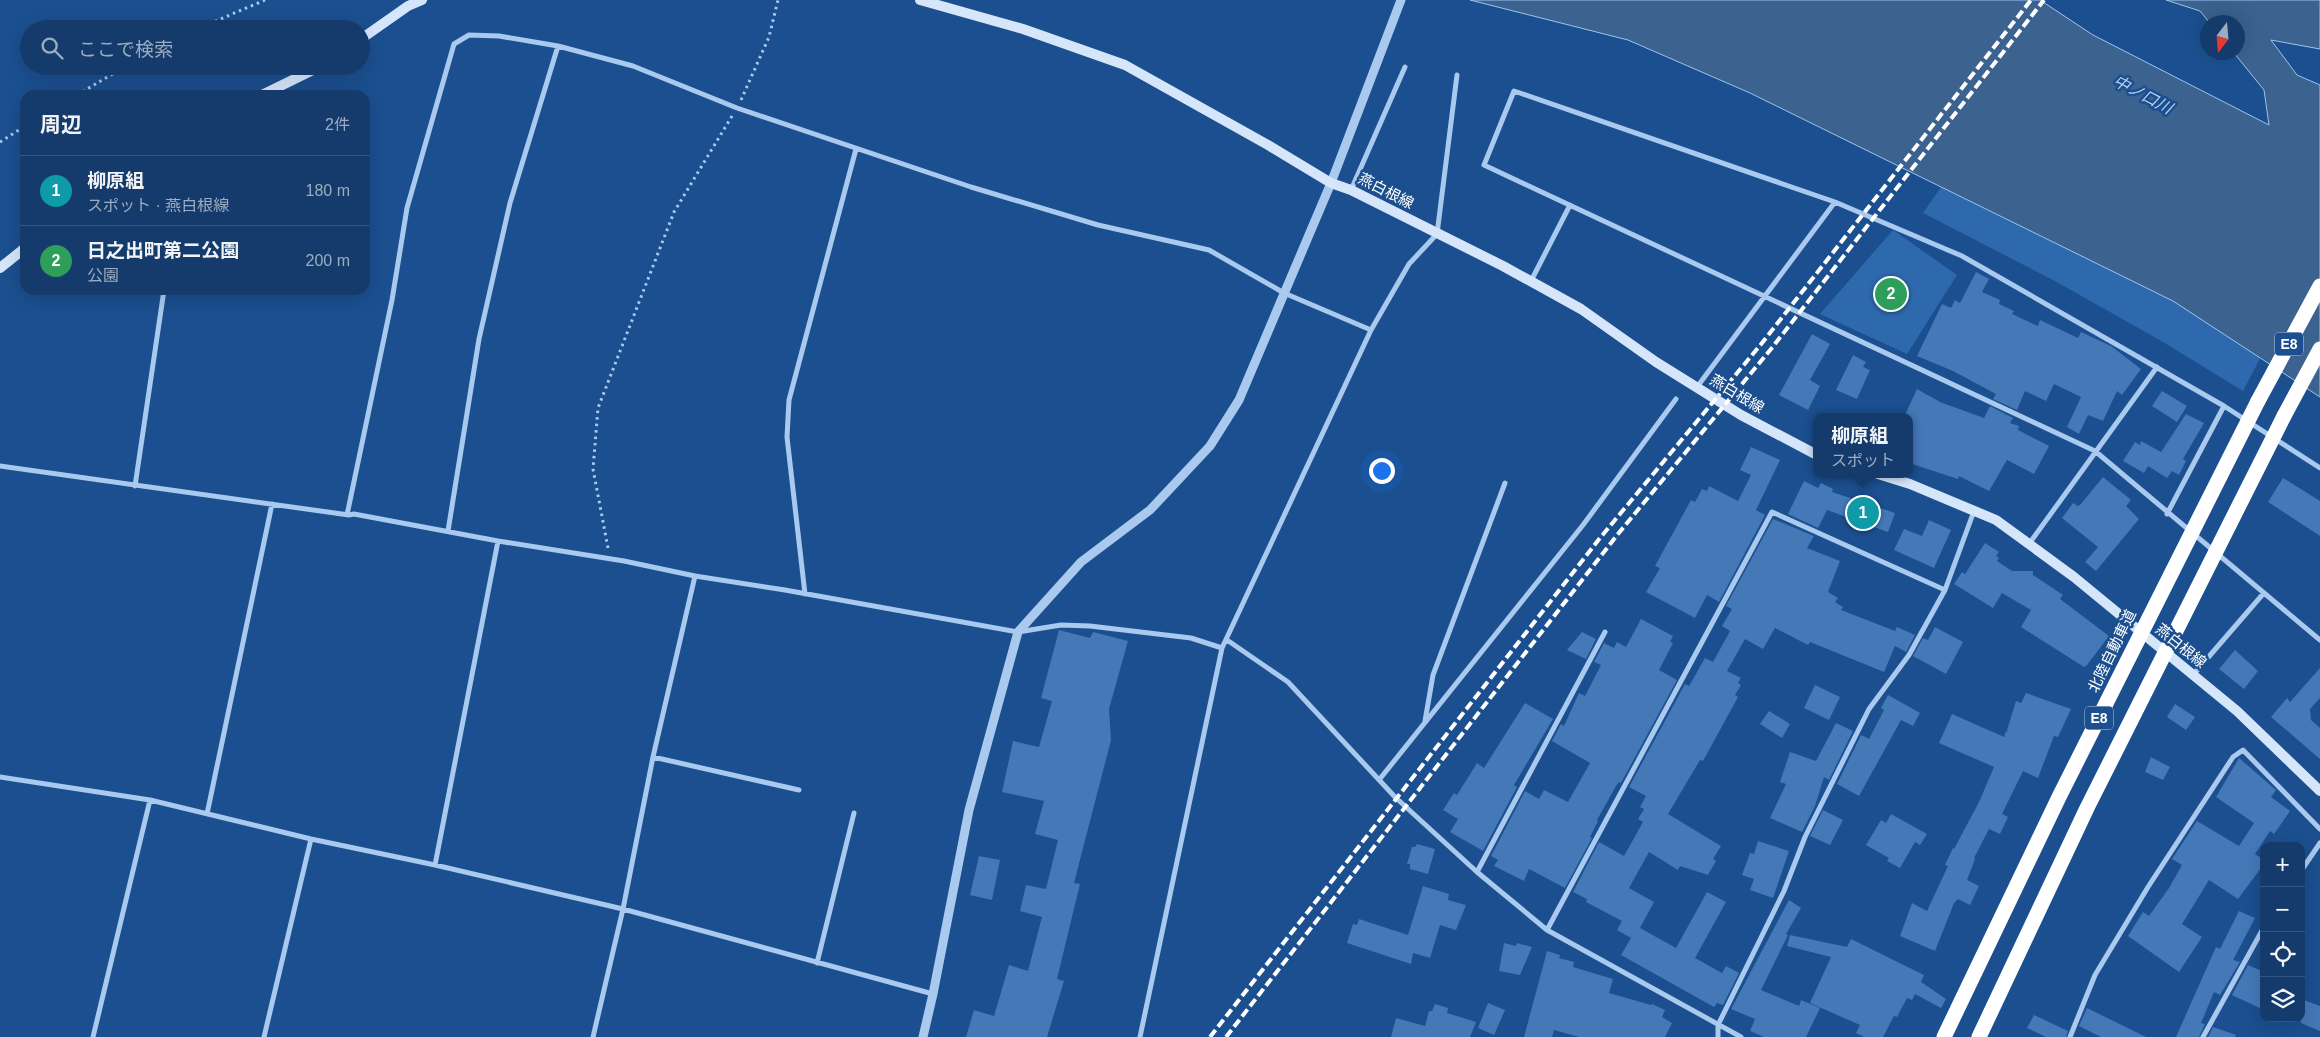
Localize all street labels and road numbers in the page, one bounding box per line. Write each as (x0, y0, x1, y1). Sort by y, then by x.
street label: 燕白根線 (1356, 169, 1417, 212)
road number: E8 (2275, 332, 2303, 356)
street label: 燕白根線 (1707, 371, 1767, 416)
street label: 北陸自動車道 (2084, 607, 2139, 695)
street label: 燕白根線 (2153, 620, 2210, 671)
road number: E8 (2085, 706, 2113, 730)

